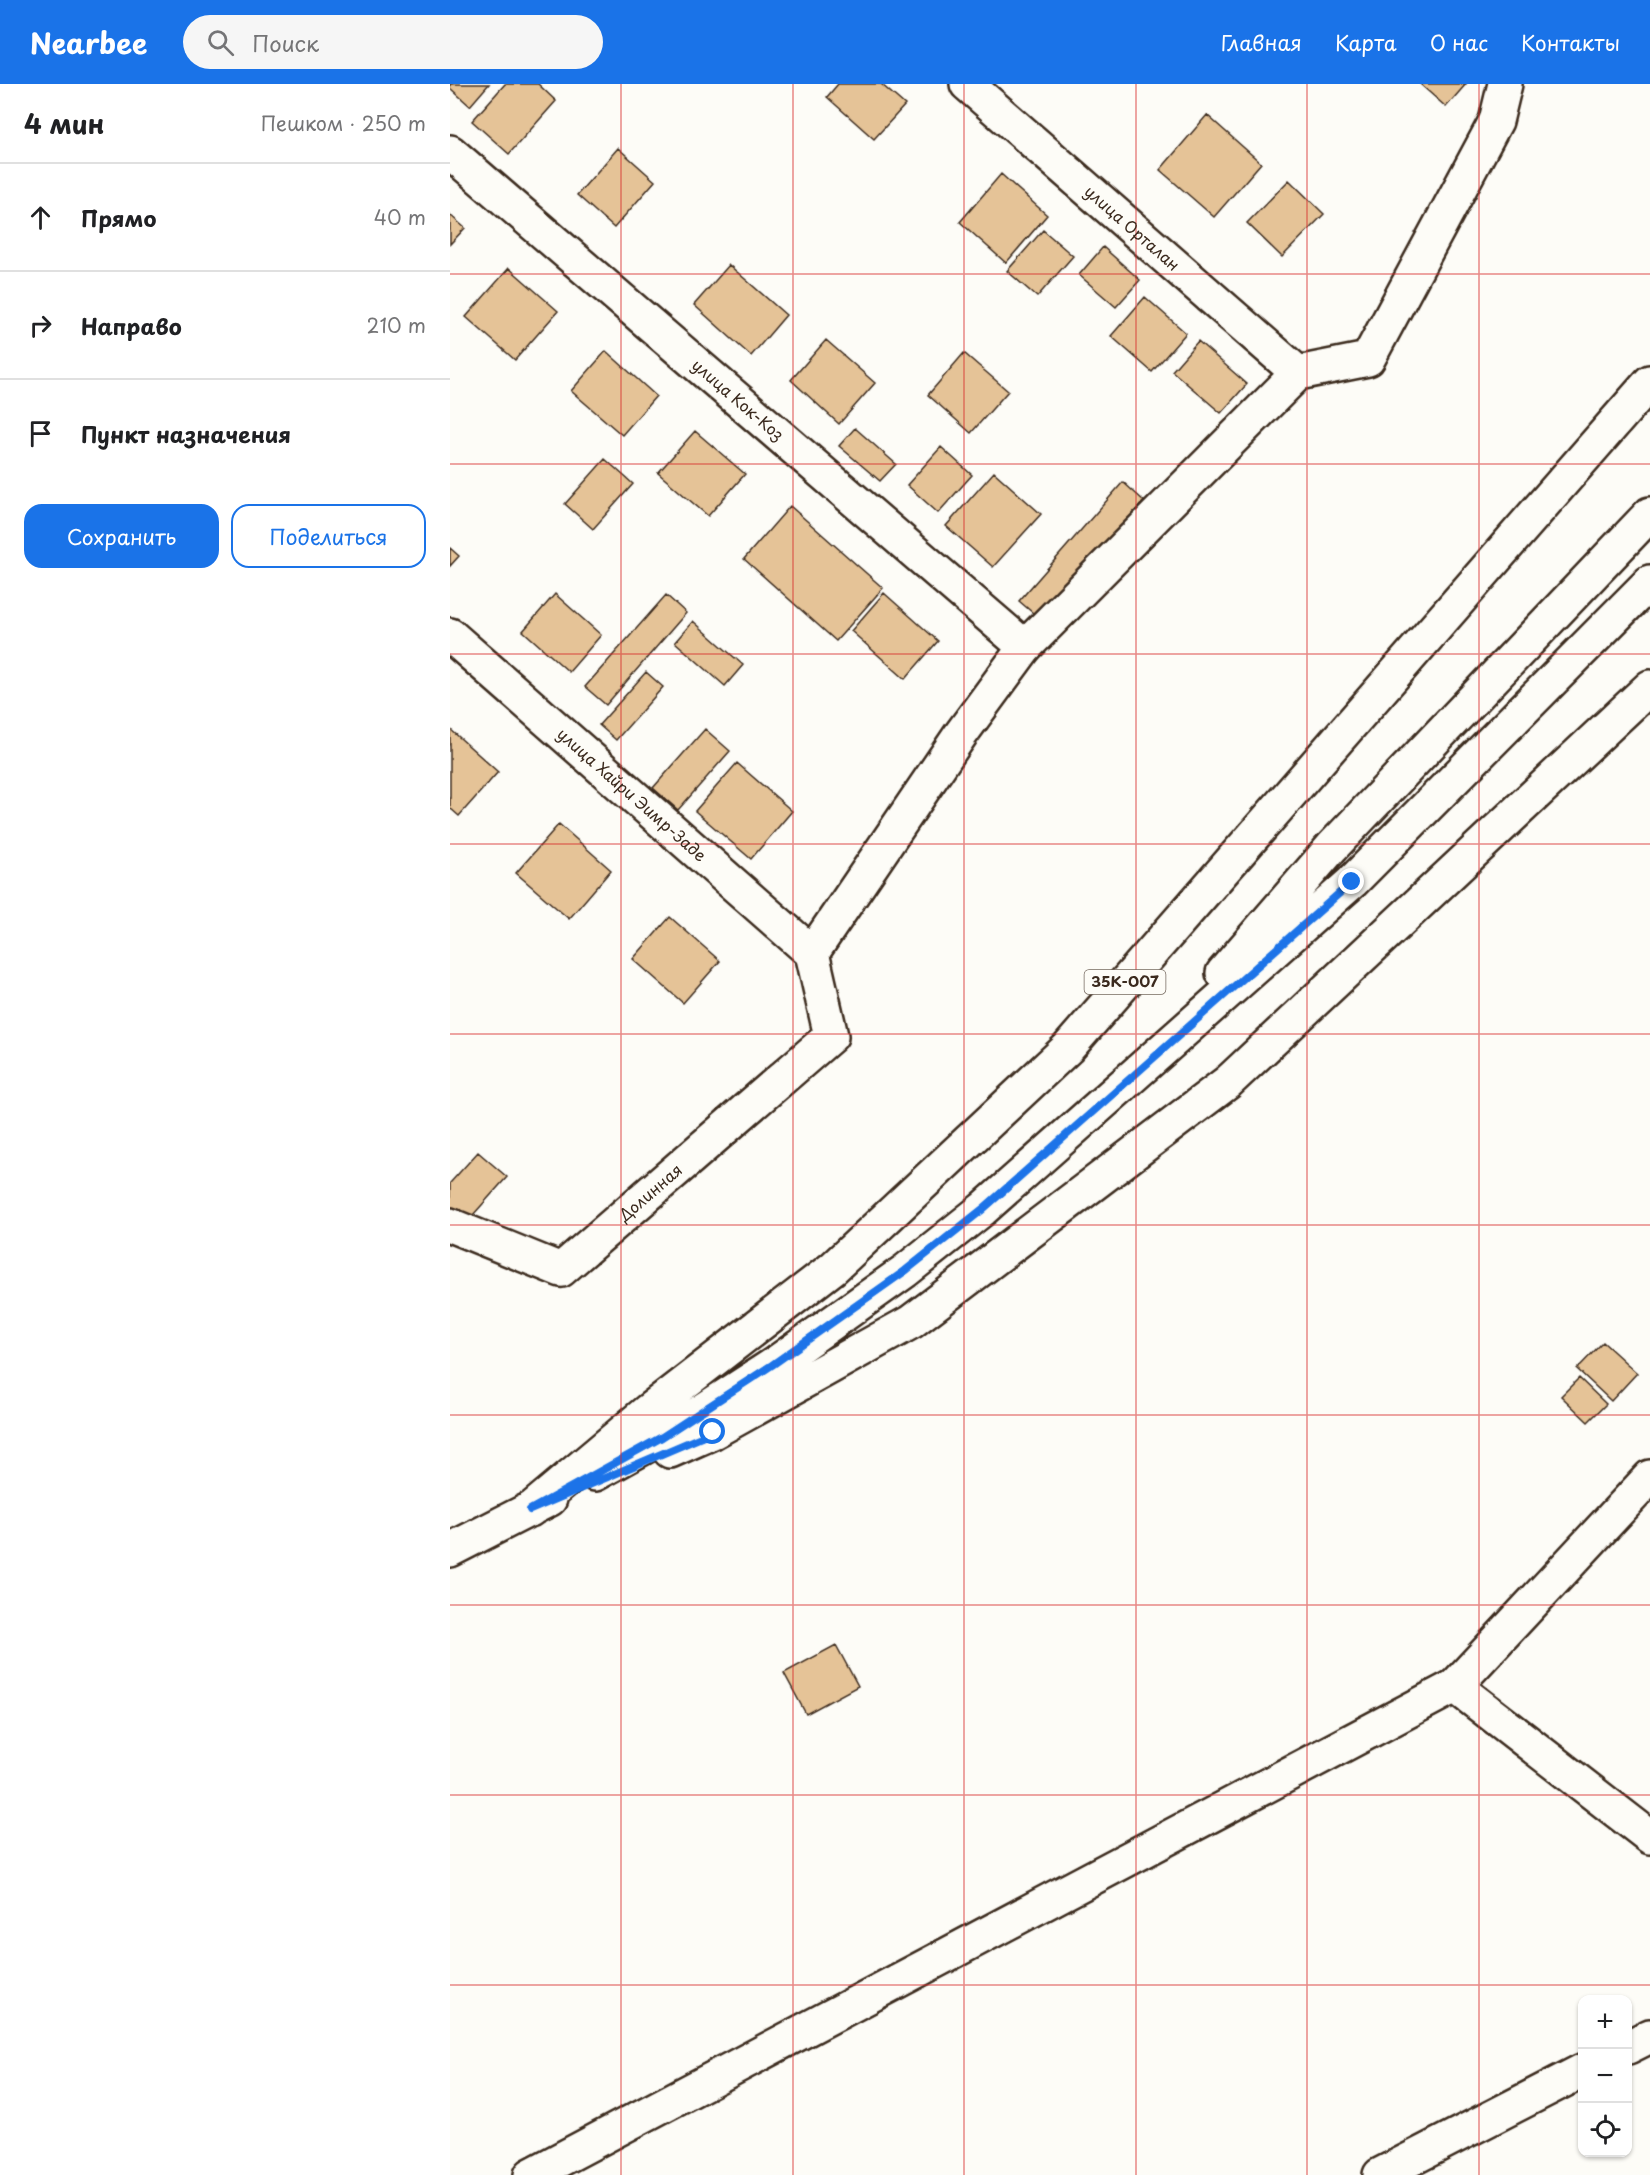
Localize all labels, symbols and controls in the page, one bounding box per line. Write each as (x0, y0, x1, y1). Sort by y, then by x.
search box (183, 15, 603, 69)
text: Nearbee (30, 21, 147, 64)
icon: search (204, 26, 237, 59)
text: Поиск (252, 26, 319, 59)
text: Главная (1221, 26, 1302, 58)
text: Карта (1335, 26, 1397, 58)
text: О нас (1430, 26, 1488, 58)
text: Контакты (1521, 26, 1620, 58)
text: 4 мин (24, 104, 105, 143)
text: Пешком · 250 m (261, 108, 426, 138)
street label: улица Орталан (1080, 179, 1186, 276)
icon: ahead (24, 201, 57, 234)
text: Прямо (81, 201, 156, 234)
text: 40 m (374, 202, 426, 232)
icon: right (24, 309, 57, 342)
text: Направо (81, 309, 182, 342)
text: 210 m (367, 310, 426, 340)
street label: улица Кок-Коз (687, 353, 790, 446)
icon: arrive (24, 417, 57, 450)
text: Пункт назначения (81, 417, 291, 450)
button: Сохранить (24, 504, 219, 568)
button: Поделиться (231, 504, 426, 568)
street label: улица Хайри Эимр-Заде (552, 722, 713, 866)
route end (1338, 868, 1364, 894)
road number: 35К-007 (1084, 970, 1166, 994)
street label: Долинная (612, 1157, 687, 1227)
route start (699, 1418, 725, 1444)
map controls (1578, 1995, 1632, 2157)
button: + (1578, 1995, 1632, 2049)
button: − (1578, 2049, 1632, 2103)
button: locate (1578, 2103, 1632, 2157)

